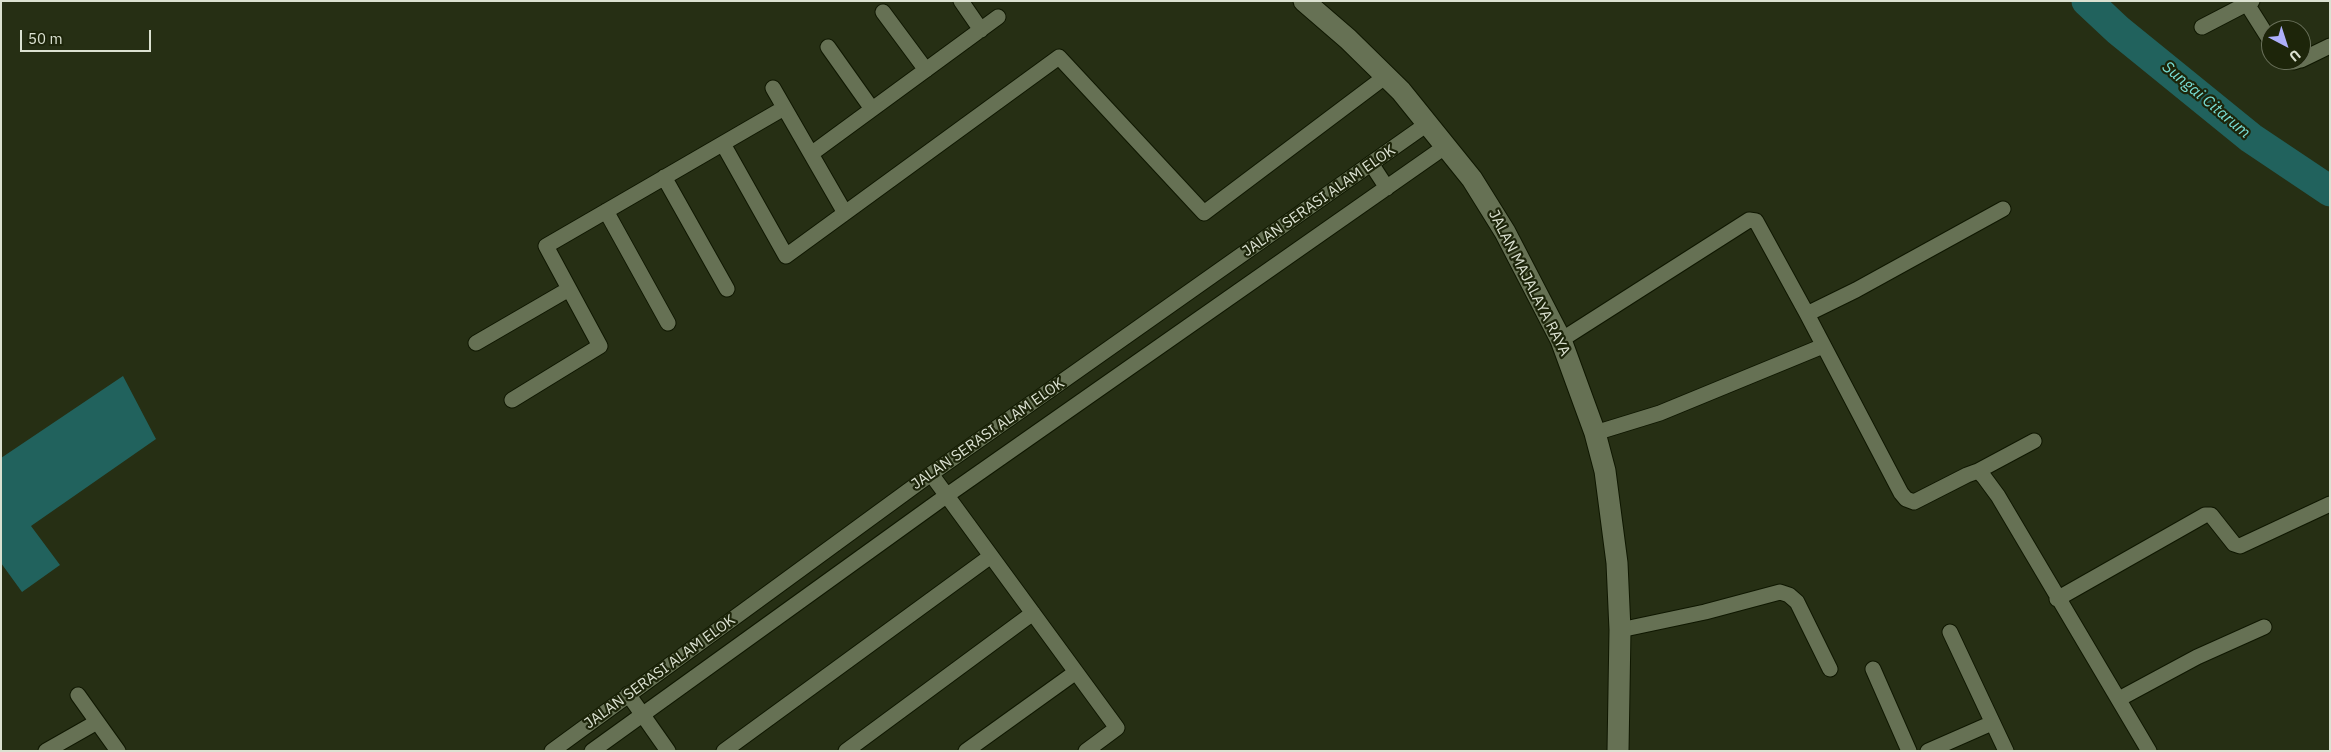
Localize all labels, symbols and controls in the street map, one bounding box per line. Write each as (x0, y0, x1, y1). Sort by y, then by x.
scale bar (22, 20, 154, 52)
north arrow (2261, 20, 2311, 70)
text: 50 m (28, 29, 63, 48)
text: U (2285, 46, 2305, 66)
water label: Sungai Citarum (2158, 58, 2254, 142)
street label: JALAN SERASI ALAM ELOK (1239, 141, 1399, 261)
street label: JALAN MAJALAYA RAYA (1484, 207, 1574, 359)
street label: JALAN SERASI ALAM ELOK (908, 374, 1068, 494)
street label: JALAN SERASI ALAM ELOK (581, 611, 739, 733)

